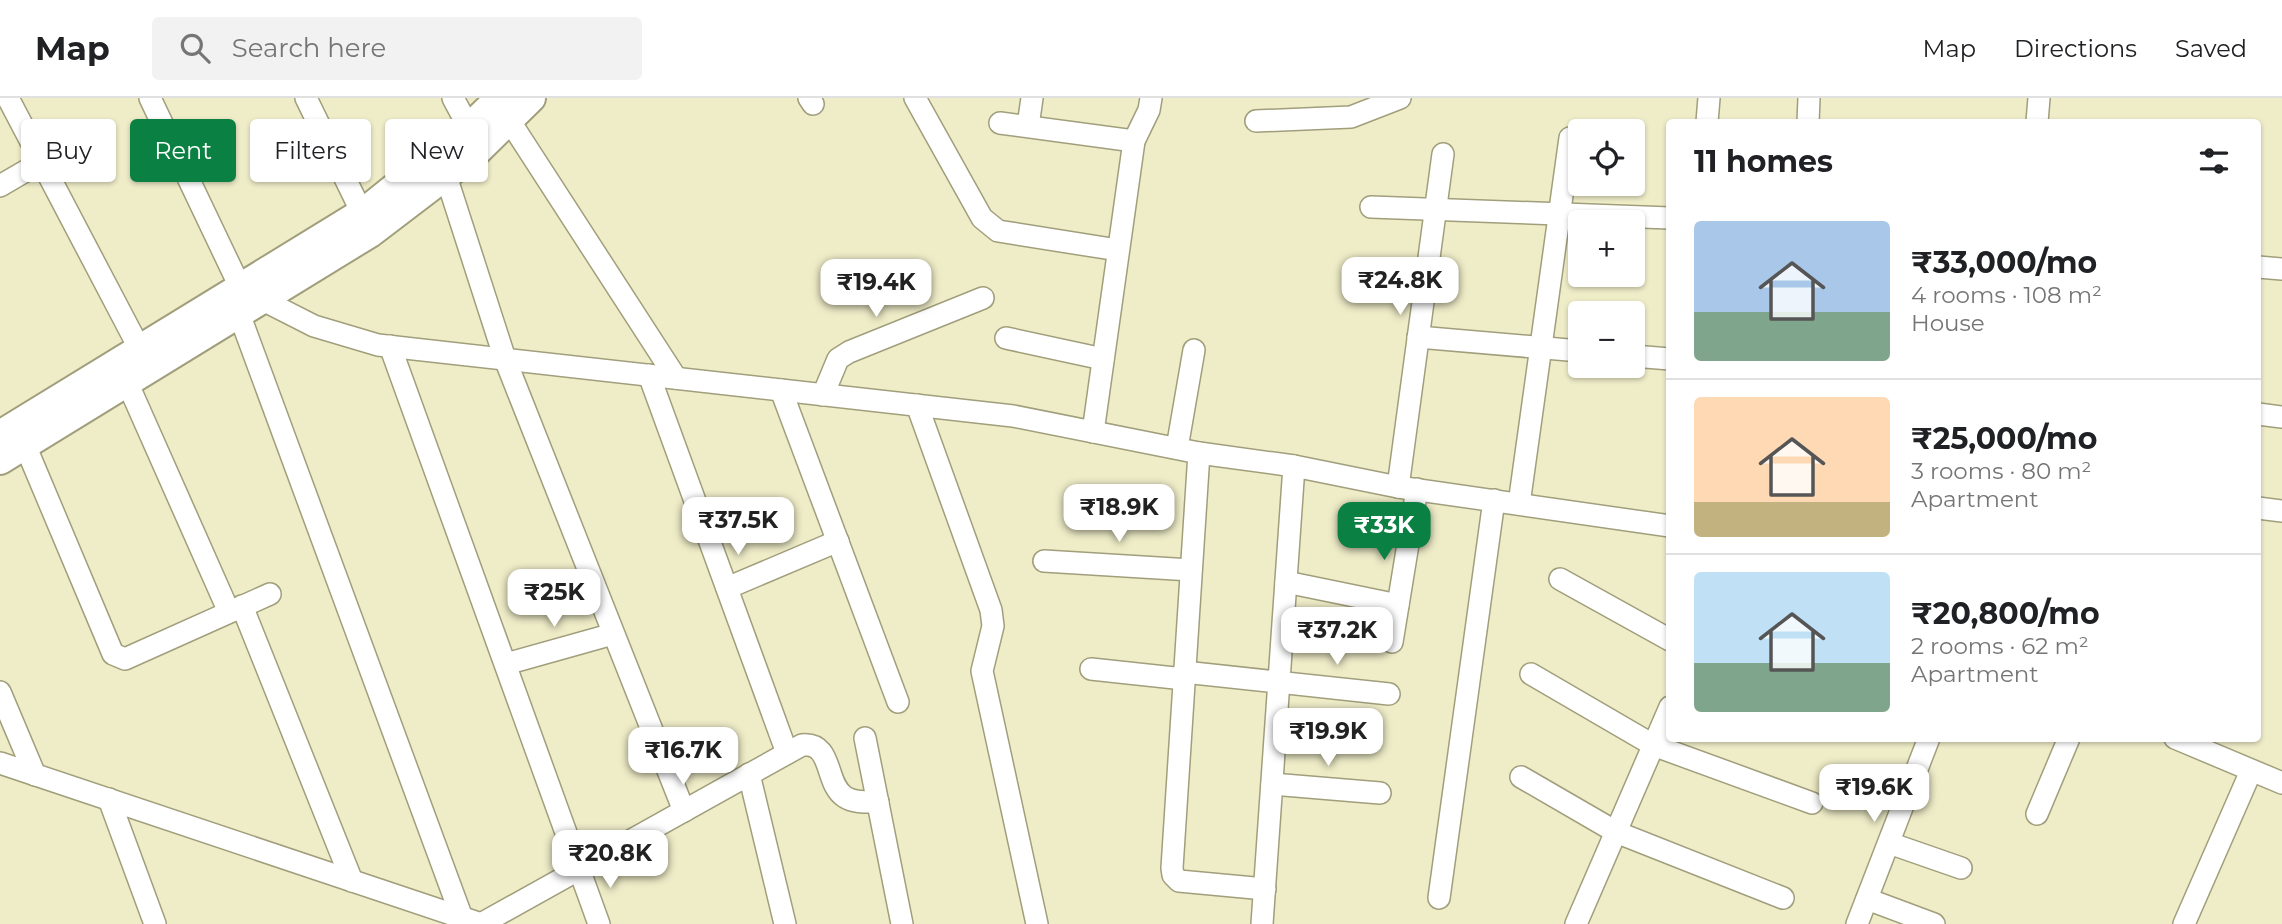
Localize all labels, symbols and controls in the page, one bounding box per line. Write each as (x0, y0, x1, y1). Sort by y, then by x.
search box (152, 17, 642, 80)
text: Map (35, 28, 110, 68)
icon: search (176, 29, 214, 67)
text: Search here (232, 32, 386, 64)
text: Map (1923, 34, 1976, 63)
text: Directions (2014, 34, 2137, 63)
text: Saved (2175, 34, 2247, 63)
chip: Buy (21, 119, 116, 182)
chip: Rent (130, 119, 236, 182)
chip: Filters (250, 119, 371, 182)
chip: New (385, 119, 488, 182)
map controls (1568, 119, 1645, 378)
button: locate (1568, 119, 1645, 196)
icon: filters (2195, 142, 2233, 180)
text: 11 homes (1694, 143, 1833, 180)
button: + (1568, 210, 1645, 287)
text: ₹33,000/mo (1911, 244, 2097, 281)
icon: home (1750, 249, 1834, 333)
pin: ₹24.8K (1343, 258, 1457, 317)
pin: ₹19.4K (819, 260, 933, 319)
text: ₹24.8K (1358, 266, 1442, 294)
text: ₹19.4K (836, 268, 916, 296)
text: 4 rooms · 108 m² (1911, 281, 2102, 309)
button: − (1568, 301, 1645, 378)
text: House (1911, 309, 1985, 337)
text: ₹25,000/mo (1911, 420, 2097, 457)
icon: home (1750, 425, 1834, 509)
text: 3 rooms · 80 m² (1911, 457, 2091, 485)
pin: ₹18.9K (1062, 484, 1176, 544)
text: Apartment (1911, 485, 2039, 513)
text: ₹18.9K (1080, 493, 1158, 521)
pin: ₹37.5K (681, 498, 795, 557)
pin: ₹33K (1343, 503, 1425, 562)
text: ₹37.5K (698, 506, 778, 534)
text: ₹33K (1354, 511, 1414, 539)
pin: ₹25K (513, 570, 595, 629)
text: ₹25K (524, 578, 584, 606)
text: ₹20,800/mo (1911, 595, 2100, 632)
icon: home (1750, 600, 1834, 684)
pin: ₹37.2K (1280, 608, 1394, 667)
text: ₹37.2K (1297, 616, 1377, 644)
text: 2 rooms · 62 m² (1911, 632, 2089, 660)
text: Apartment (1911, 660, 2039, 688)
pin: ₹19.9K (1271, 708, 1385, 768)
text: ₹19.9K (1289, 717, 1367, 745)
pin: ₹16.7K (626, 728, 740, 787)
text: ₹16.7K (644, 736, 722, 764)
pin: ₹19.6K (1817, 764, 1931, 824)
text: ₹19.6K (1835, 773, 1913, 801)
pin: ₹20.8K (553, 830, 667, 890)
text: ₹20.8K (568, 839, 652, 867)

